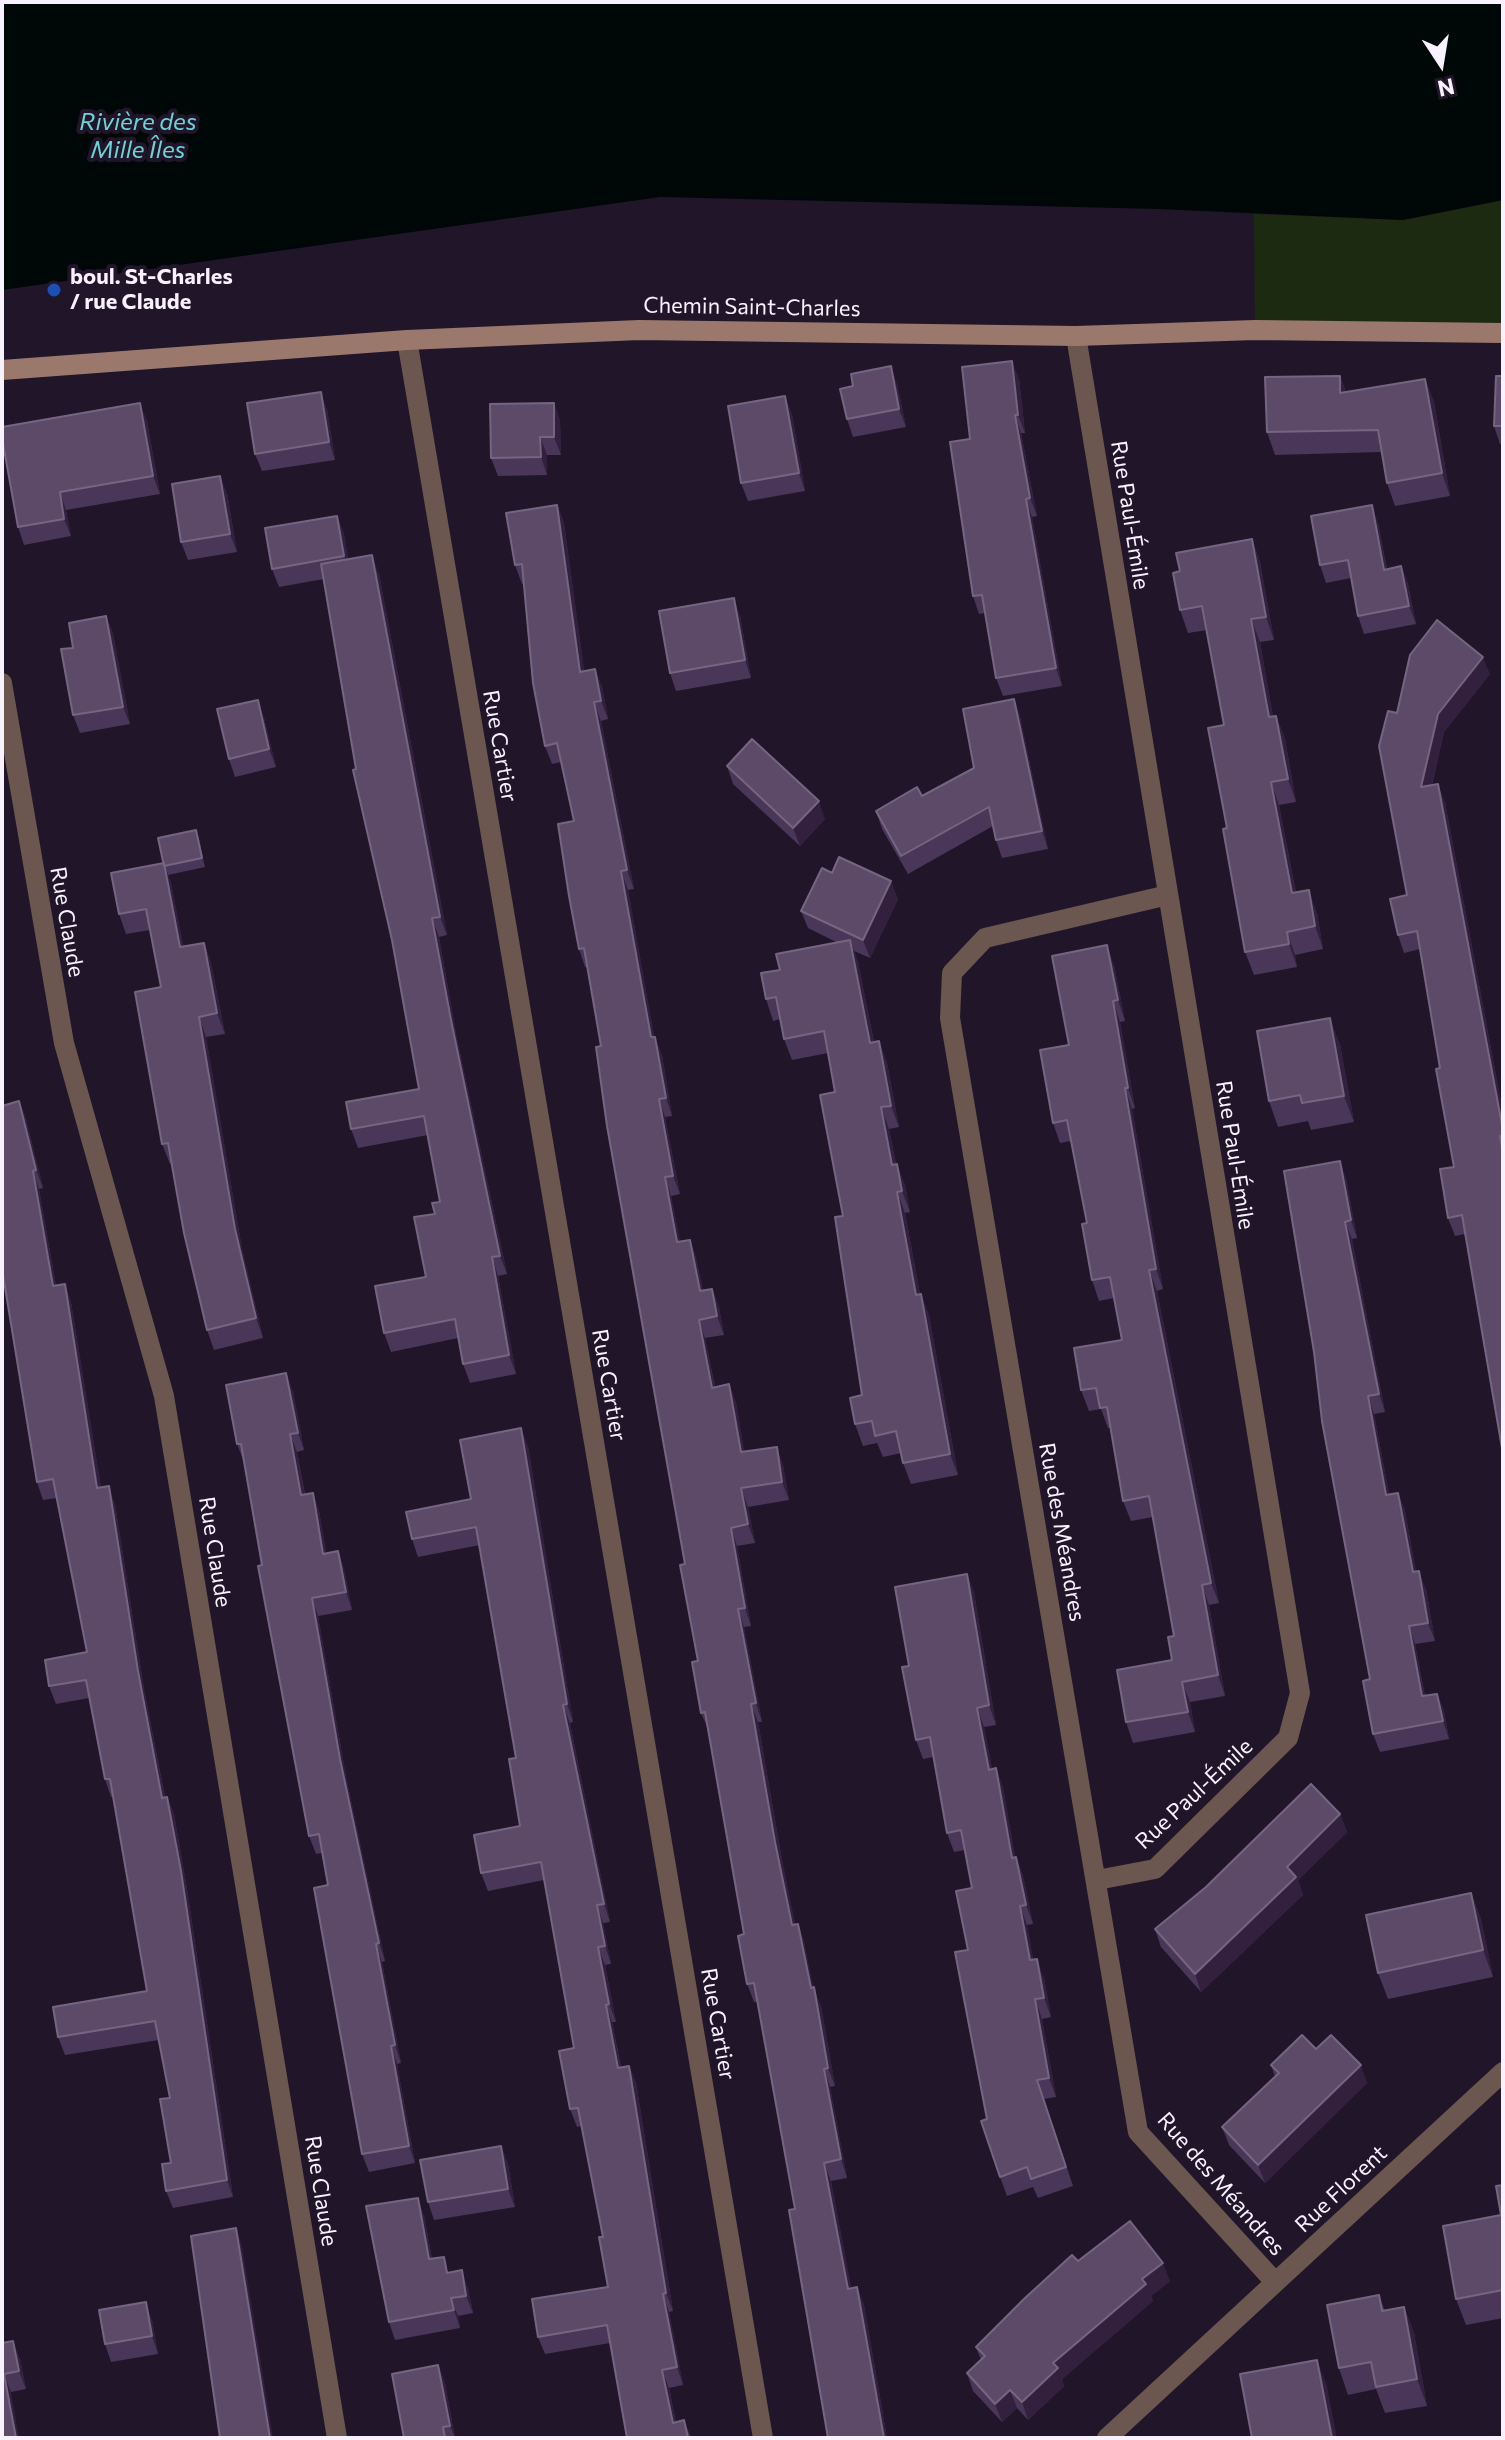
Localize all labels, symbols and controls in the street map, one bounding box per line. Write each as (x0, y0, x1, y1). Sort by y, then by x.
north arrow (1401, 24, 1481, 104)
text: N (1435, 73, 1457, 103)
water label: Rivière des Mille Îles (79, 108, 197, 164)
place label: boul. St-Charles / rue Claude (70, 264, 233, 316)
marker: boul. St-Charles / rue Claude (45, 281, 63, 299)
street label: Chemin Saint-Charles (643, 292, 861, 322)
street label: Rue Paul-Émile (1105, 439, 1155, 591)
street label: Rue Cartier (477, 688, 523, 804)
street label: Rue Claude (44, 865, 90, 979)
street label: Rue Paul-Émile (1210, 1079, 1260, 1231)
street label: Rue Cartier (586, 1327, 632, 1443)
street label: Rue des Méandres (1033, 1441, 1091, 1623)
street label: Rue Claude (193, 1495, 237, 1609)
street label: Rue Paul-Émile (1130, 1733, 1258, 1855)
street label: Rue Cartier (695, 1966, 741, 2082)
street label: Rue des Méandres (1152, 2107, 1290, 2261)
street label: Rue Claude (299, 2134, 343, 2248)
street label: Rue Florent (1290, 2140, 1392, 2238)

